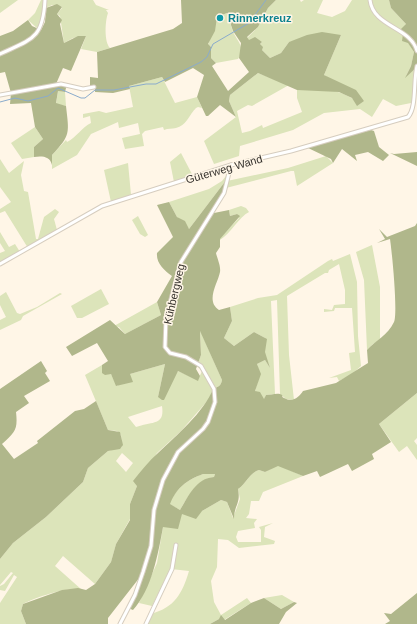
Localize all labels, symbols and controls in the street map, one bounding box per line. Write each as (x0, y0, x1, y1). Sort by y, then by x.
place label: Rinnerkreuz (228, 12, 292, 24)
marker: Rinnerkreuz (215, 13, 225, 23)
street label: Güterweg Wand (184, 152, 264, 186)
street label: Kühbergweg (161, 263, 187, 325)

